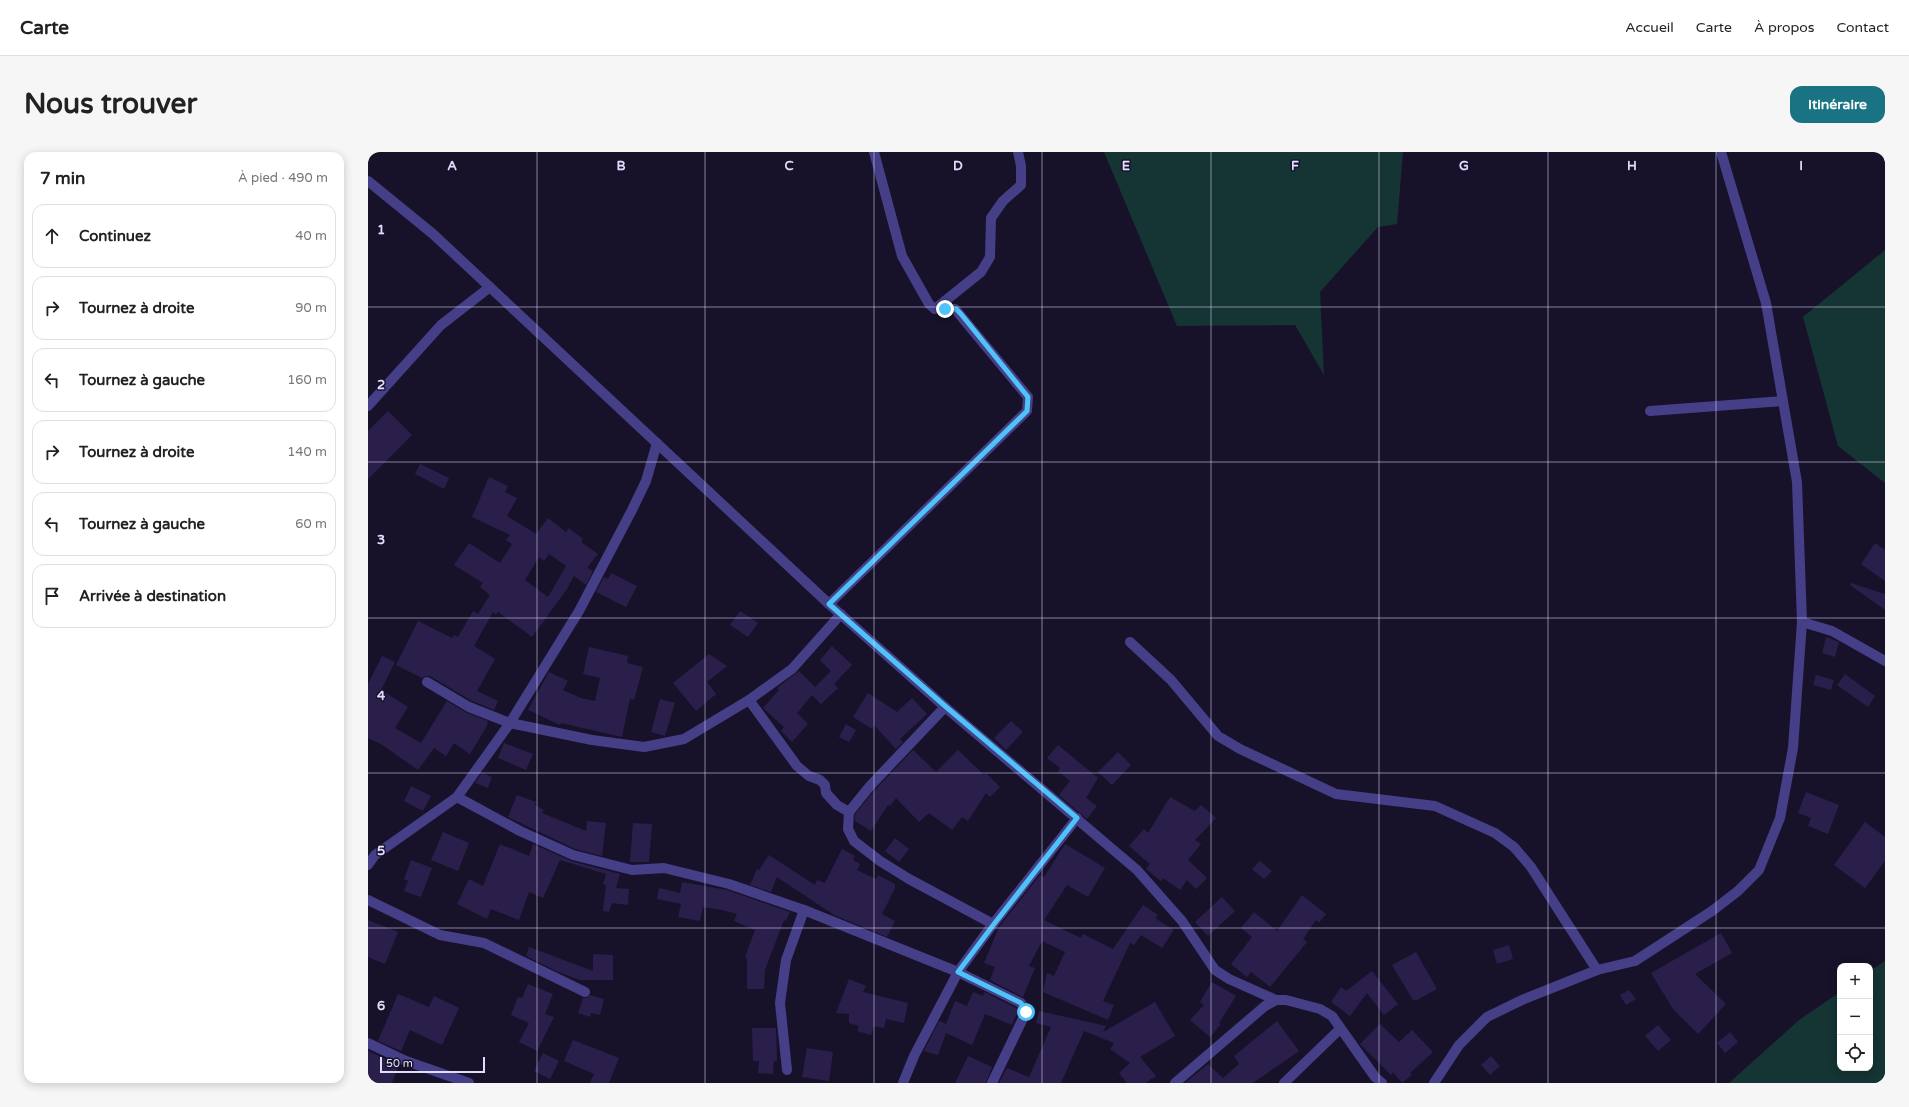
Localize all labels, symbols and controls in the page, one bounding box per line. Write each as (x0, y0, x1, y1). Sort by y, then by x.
text: Carte (20, 17, 69, 39)
text: Accueil (1625, 19, 1674, 36)
text: Carte (1696, 19, 1732, 36)
text: À propos (1754, 19, 1815, 36)
text: Contact (1837, 19, 1889, 36)
button: Itinéraire (1790, 86, 1885, 123)
text: Nous trouver (24, 87, 197, 121)
text: A (447, 158, 457, 174)
text: B (616, 158, 626, 174)
text: C (784, 158, 794, 174)
text: D (953, 158, 963, 174)
text: E (1122, 158, 1130, 174)
text: F (1291, 158, 1299, 174)
text: G (1459, 158, 1469, 174)
text: H (1627, 158, 1637, 174)
text: I (1799, 158, 1803, 174)
text: 7 min (40, 168, 85, 189)
text: À pied · 490 m (238, 170, 328, 186)
text: 1 (377, 222, 385, 238)
icon: ahead (41, 225, 63, 247)
text: Continuez (79, 227, 151, 245)
text: 40 m (295, 228, 327, 244)
icon: right (41, 297, 63, 319)
text: Tournez à droite (79, 299, 194, 317)
text: 90 m (295, 300, 327, 316)
route end (936, 300, 954, 318)
icon: left (41, 369, 63, 391)
text: Tournez à gauche (79, 371, 205, 389)
text: 160 m (287, 372, 327, 388)
text: 2 (377, 377, 385, 393)
icon: right (41, 441, 63, 463)
text: Tournez à droite (79, 443, 194, 461)
text: 140 m (287, 444, 327, 460)
icon: left (41, 513, 63, 535)
text: Tournez à gauche (79, 515, 205, 533)
text: 60 m (295, 516, 327, 532)
text: 3 (377, 532, 385, 548)
icon: arrive (41, 585, 63, 607)
text: Arrivée à destination (79, 587, 226, 605)
text: 4 (377, 688, 386, 704)
text: 5 (377, 843, 385, 859)
map controls (1837, 963, 1873, 1071)
button: + (1837, 963, 1873, 999)
text: 6 (377, 998, 385, 1014)
button: − (1837, 999, 1873, 1035)
route start (1017, 1003, 1035, 1021)
button: locate (1837, 1035, 1873, 1071)
scale bar (380, 1055, 485, 1074)
text: 50 m (386, 1057, 413, 1070)

